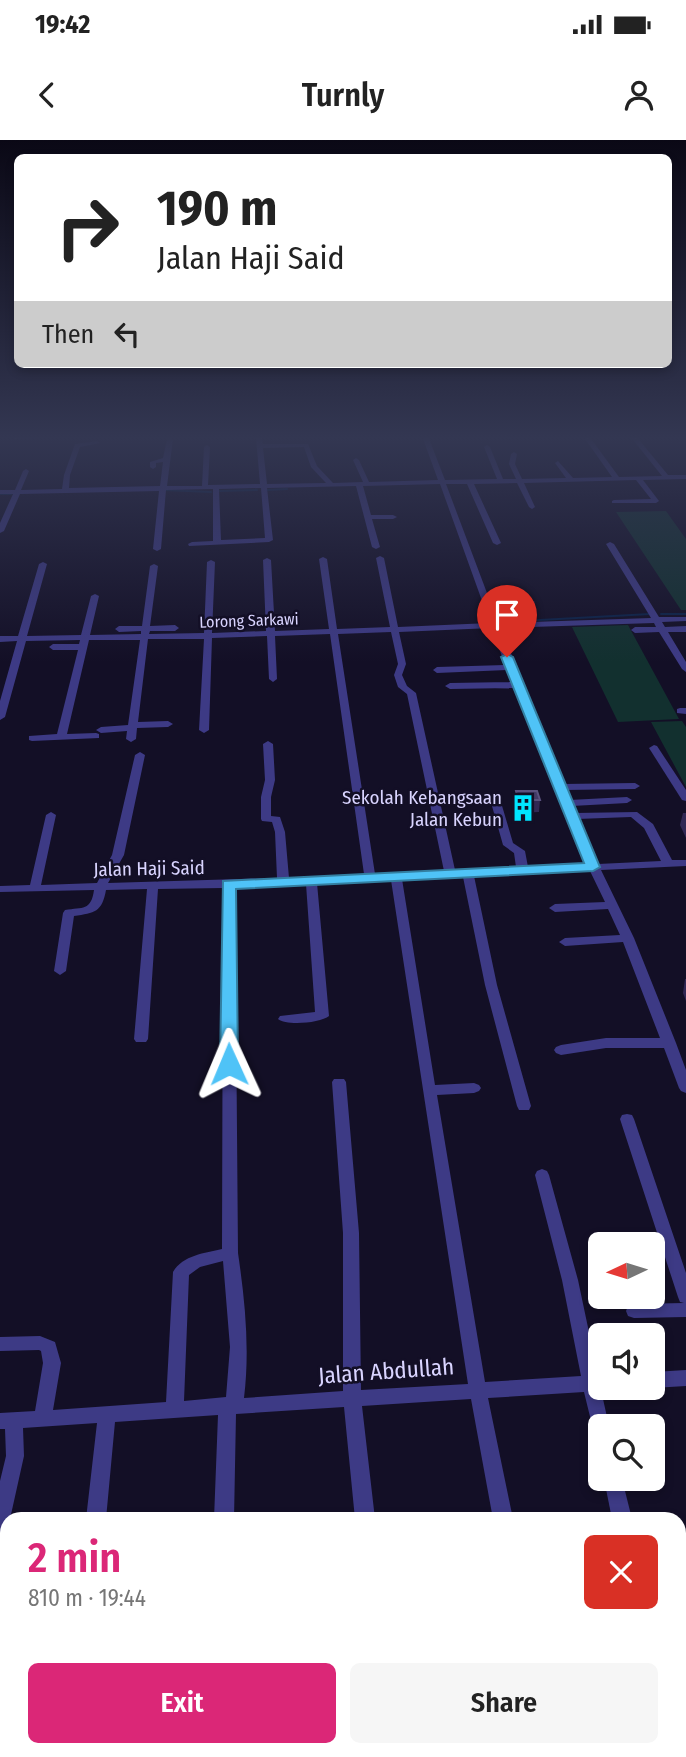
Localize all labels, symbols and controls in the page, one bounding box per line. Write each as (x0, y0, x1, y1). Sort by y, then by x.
text: 19:42 (35, 9, 90, 40)
icon: back (28, 76, 66, 114)
text: Turnly (302, 76, 384, 114)
icon: person (620, 76, 658, 114)
text: 190 m (157, 179, 277, 238)
icon: right (42, 182, 133, 273)
text: Jalan Haji Said (157, 239, 345, 277)
icon: left (108, 315, 146, 353)
text: Then (42, 319, 94, 350)
pin (477, 585, 537, 657)
icon: arrive (488, 596, 526, 634)
street label: Lorong Sarkawi (199, 609, 299, 632)
place label: Sekolah Kebangsaan Jalan Kebun (342, 786, 502, 831)
building icon: Sekolah Kebangsaan Jalan Kebun (508, 793, 538, 823)
street label: Jalan Haji Said (93, 856, 205, 881)
position arrow (192, 1027, 266, 1101)
north arrow (588, 1232, 665, 1309)
map controls (588, 1232, 665, 1491)
button: sound (588, 1323, 665, 1400)
street label: Jalan Abdullah (317, 1352, 455, 1390)
button: search (588, 1414, 665, 1491)
text: 2 min (28, 1533, 121, 1583)
button: close (584, 1535, 658, 1609)
text: 810 m · 19:44 (28, 1584, 146, 1612)
button: Exit (28, 1663, 336, 1743)
button: Share (350, 1663, 658, 1743)

